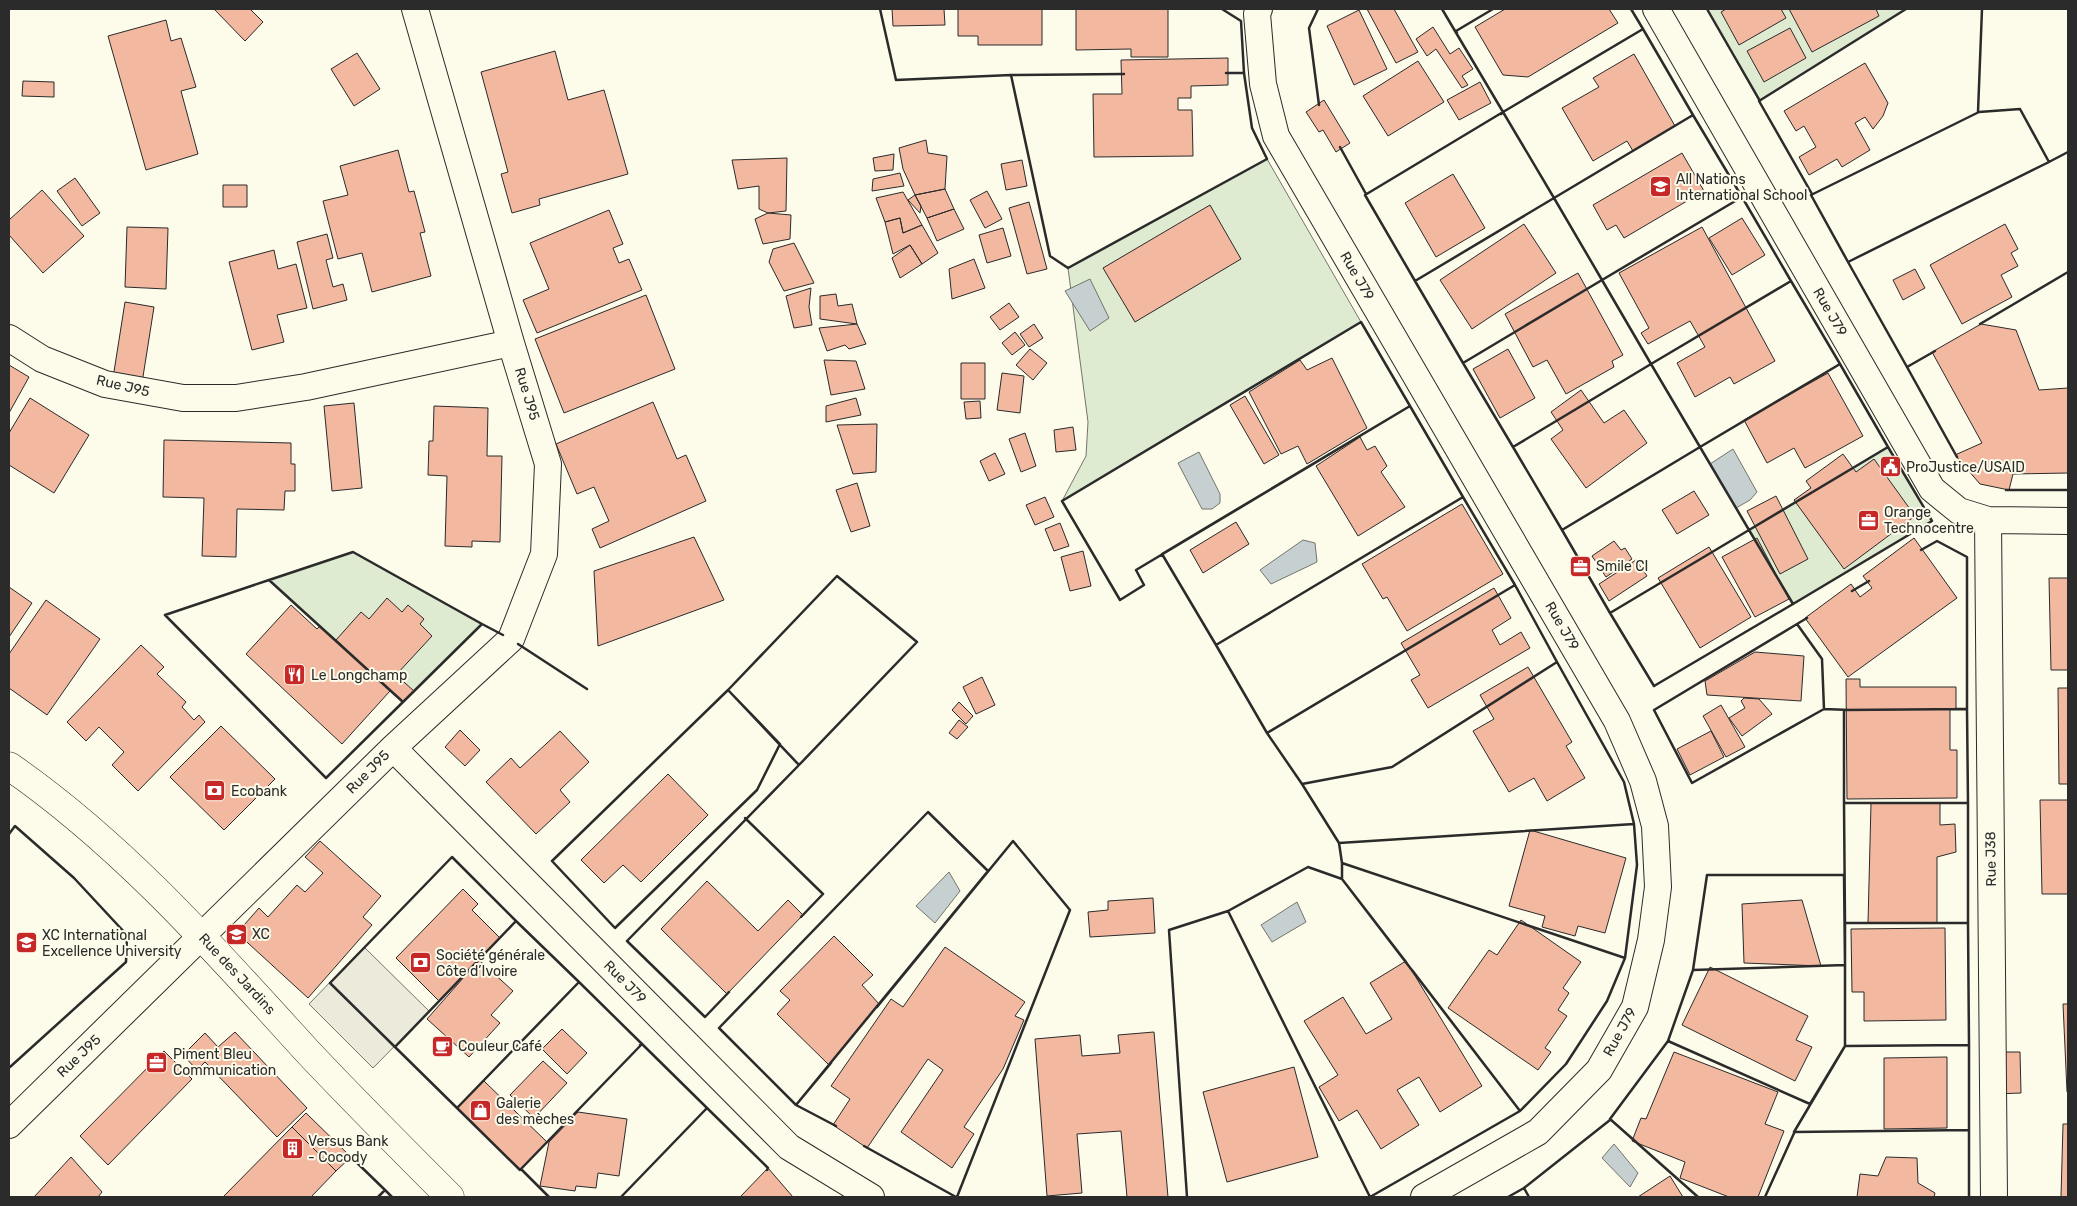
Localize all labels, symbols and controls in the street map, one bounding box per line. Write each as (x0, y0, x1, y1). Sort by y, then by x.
place label: All Nations International School (1676, 171, 1807, 204)
school or university icon: All Nations International School (1648, 175, 1672, 199)
street label: Rue J79 (1336, 249, 1378, 303)
street label: Rue J79 (1809, 285, 1851, 339)
street label: Rue J95 (511, 366, 543, 422)
street label: Rue J95 (95, 372, 151, 400)
public building icon: ProJustice/USAID (1878, 455, 1902, 479)
place label: ProJustice/USAID (1906, 459, 2025, 476)
place label: Orange Technocentre (1884, 504, 1974, 537)
office icon: Orange Technocentre (1856, 508, 1880, 532)
office icon: Smile CI (1568, 554, 1592, 578)
place label: Smile CI (1596, 558, 1648, 575)
street label: Rue J79 (1541, 599, 1583, 653)
restaurant icon: Le Longchamp (283, 663, 307, 687)
place label: Le Longchamp (311, 667, 407, 684)
street label: Rue J95 (343, 747, 393, 797)
bank icon: Ecobank (203, 779, 227, 803)
place label: Ecobank (231, 783, 288, 800)
street label: Rue J38 (1982, 831, 2000, 887)
school or university icon: XC (224, 922, 248, 946)
place label: XC (252, 926, 270, 943)
place label: XC International Excellence University (42, 927, 182, 960)
street label: Rue des Jardins (195, 930, 279, 1018)
school or university icon: XC International Excellence University (14, 931, 38, 955)
place label: Société générale Côte d’Ivoire (436, 947, 545, 980)
bank icon: Société générale Côte d’Ivoire (408, 951, 432, 975)
street label: Rue J79 (600, 957, 650, 1007)
street label: Rue J79 (1600, 1005, 1640, 1059)
street label: Rue J95 (54, 1031, 104, 1081)
cafe icon: Couleur Café (430, 1034, 454, 1058)
place label: Couleur Café (458, 1038, 542, 1055)
place label: Piment Bleu Communication (173, 1046, 276, 1079)
office icon: Piment Bleu Communication (145, 1050, 169, 1074)
place label: Galerie des mèches (496, 1095, 574, 1128)
shop icon: Galerie des mèches (468, 1099, 492, 1123)
place label: Versus Bank - Cocody (308, 1133, 389, 1166)
building icon: Versus Bank - Cocody (280, 1137, 304, 1161)

